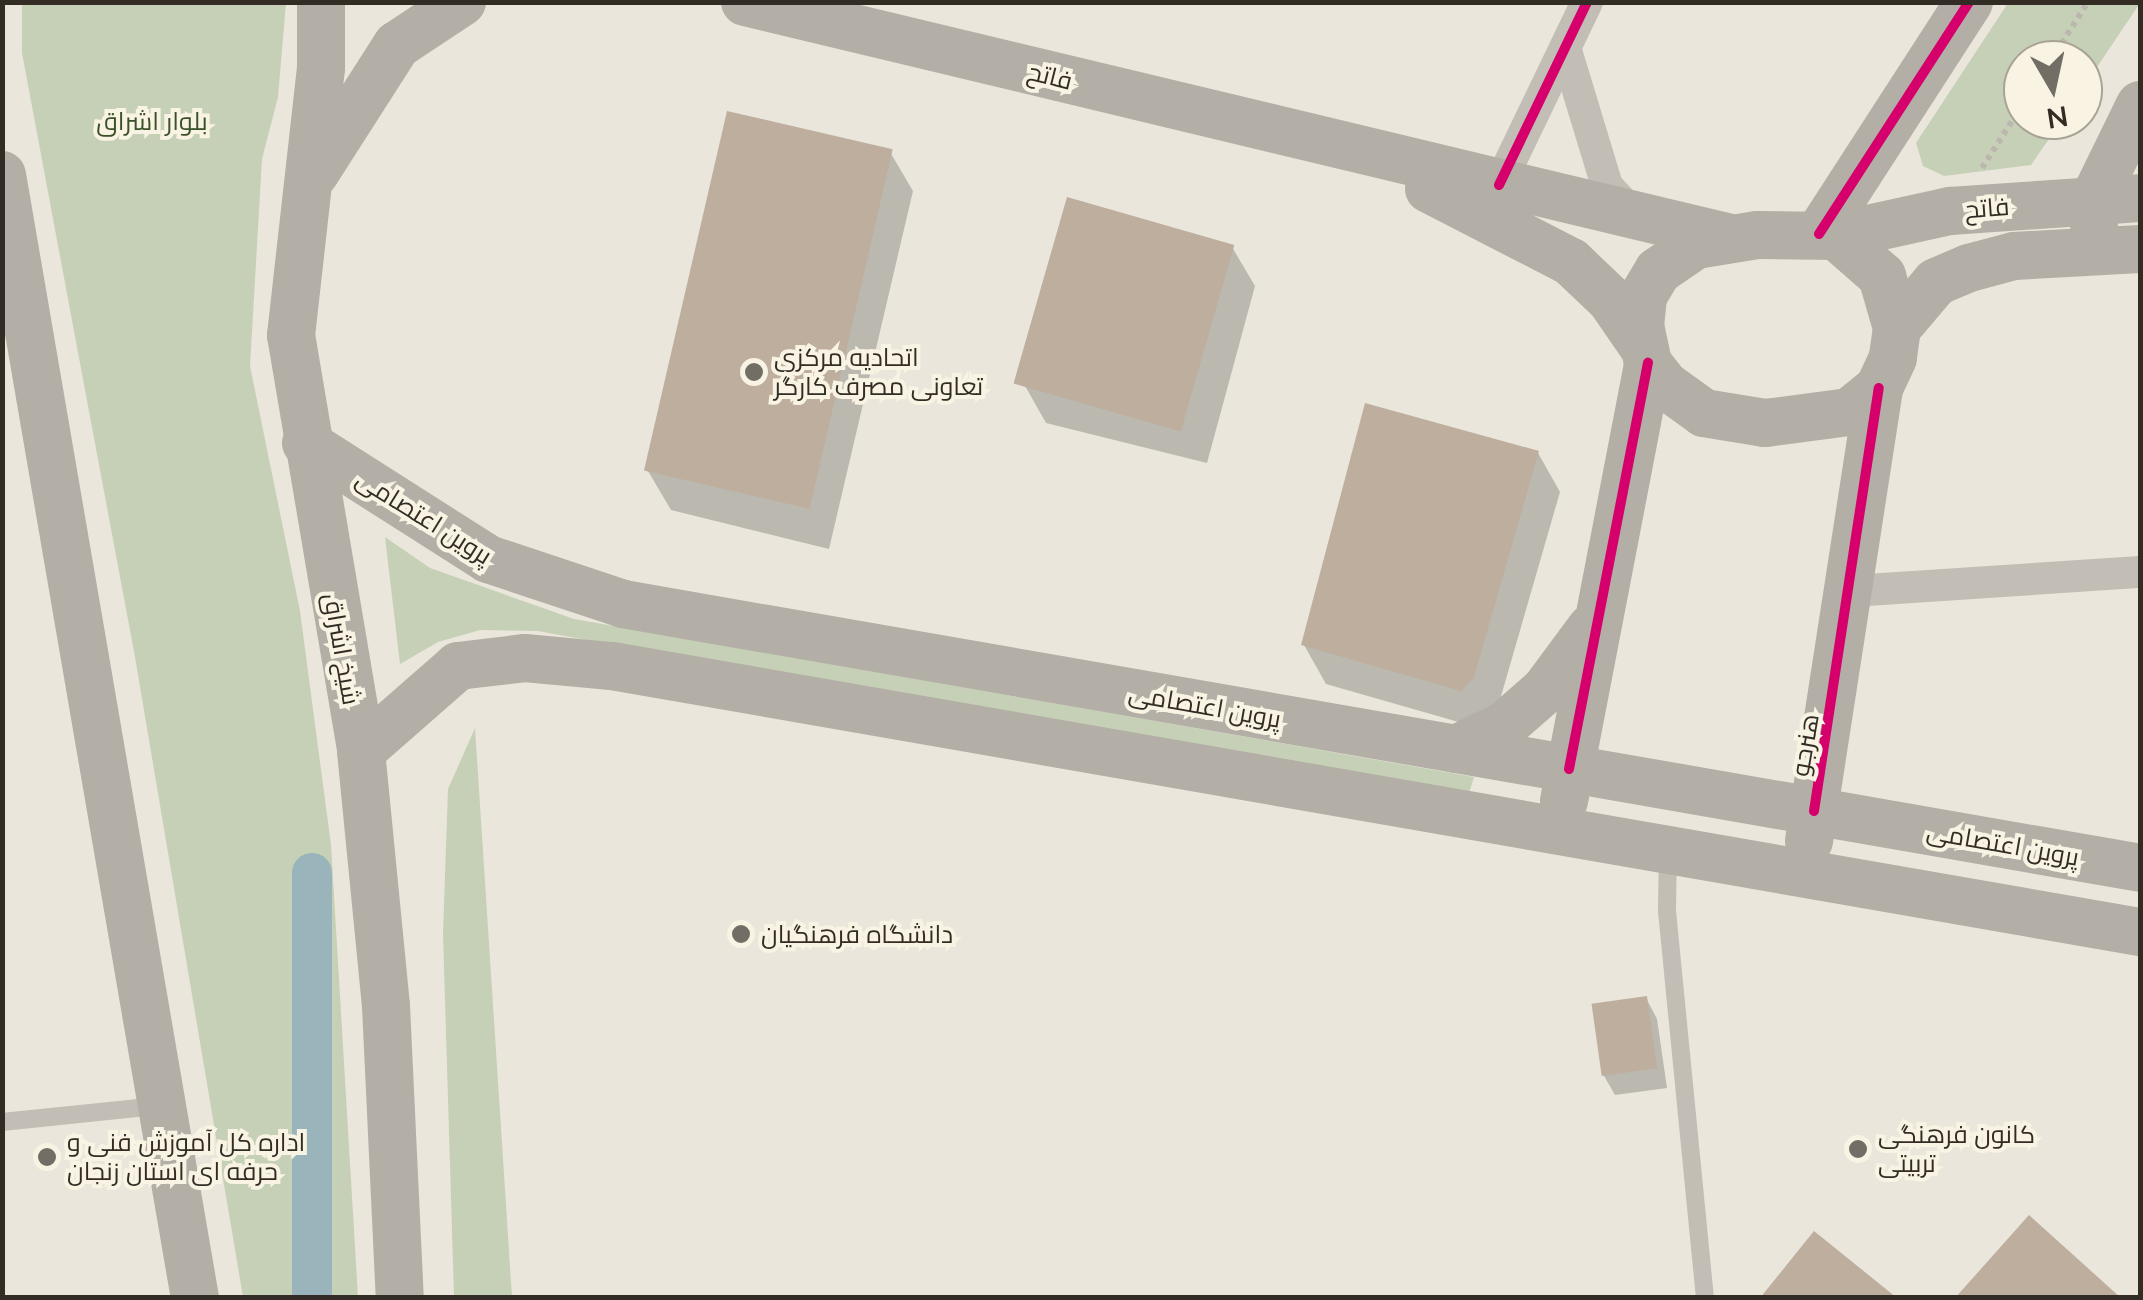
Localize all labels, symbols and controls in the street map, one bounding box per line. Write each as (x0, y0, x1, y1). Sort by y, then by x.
north arrow (2003, 40, 2103, 140)
street label: فاتح (1025, 56, 1075, 96)
text: N (2044, 99, 2071, 137)
park label: بلوار اشراق (96, 106, 208, 136)
street label: فاتح (1964, 191, 2010, 225)
place label: اتحادیه مرکزی تعاونی مصرف کارگر (774, 343, 983, 402)
marker: اتحادیه مرکزی تعاونی مصرف کارگر (743, 361, 765, 383)
street label: پروین اعتصامی (351, 463, 497, 571)
street label: شیخ اشراق (317, 591, 367, 707)
street label: پروین اعتصامی (1126, 678, 1284, 734)
street label: هنرجو (1785, 711, 1825, 779)
street label: پروین اعتصامی (1924, 816, 2082, 872)
place label: دانشگاه فرهنگیان (761, 919, 953, 949)
marker: دانشگاه فرهنگیان (730, 923, 752, 945)
place label: کانون فرهنگی تربیتی (1878, 1120, 2035, 1179)
place label: اداره کل آموزش فنی و حرفه ای استان زنجان (67, 1128, 305, 1187)
marker: کانون فرهنگی تربیتی (1847, 1138, 1869, 1160)
marker: اداره کل آموزش فنی و حرفه ای استان زنجان (36, 1146, 58, 1168)

